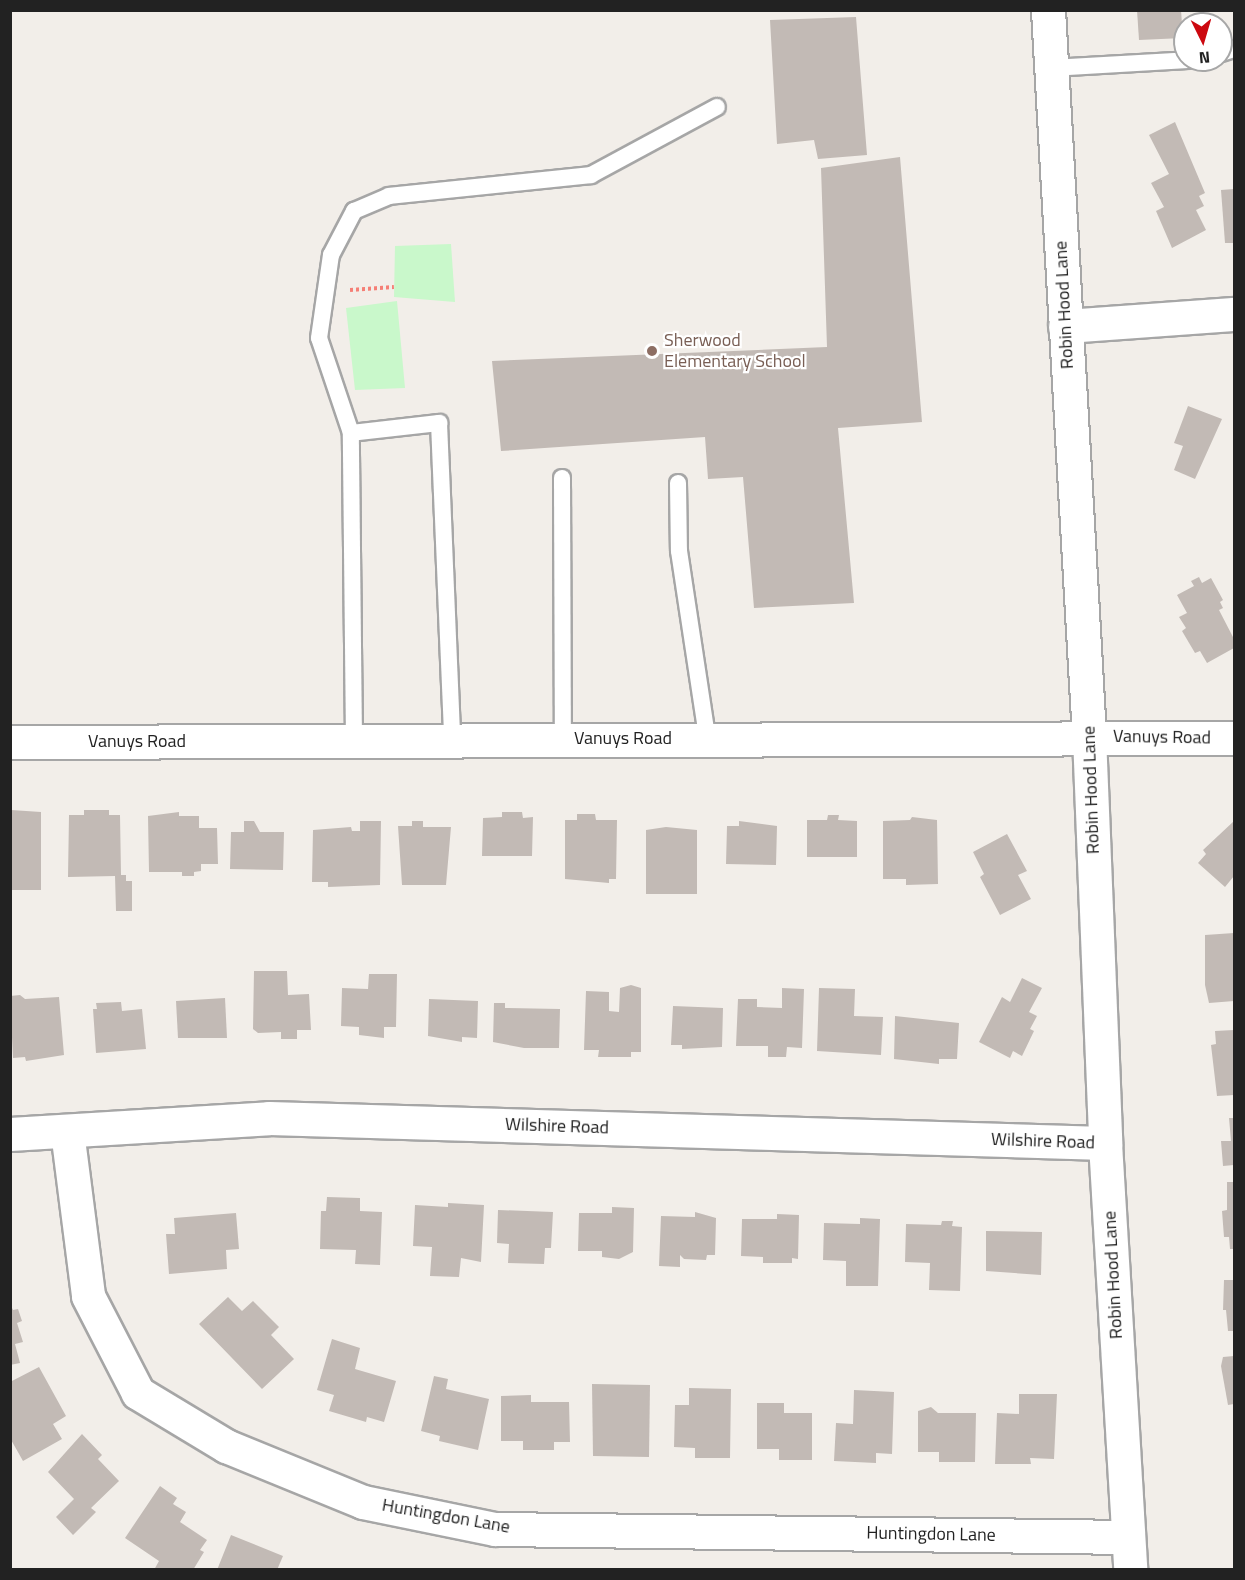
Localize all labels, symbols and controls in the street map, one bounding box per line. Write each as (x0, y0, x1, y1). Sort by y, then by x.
north arrow (1173, 12, 1233, 72)
text: N (1198, 46, 1211, 70)
street label: Robin Hood Lane (1050, 240, 1078, 370)
place label: Sherwood Elementary School (664, 330, 806, 372)
marker: Sherwood Elementary School (645, 344, 659, 358)
street label: Robin Hood Lane (1078, 725, 1104, 855)
street label: Vanuys Road (1113, 725, 1211, 749)
street label: Vanuys Road (574, 727, 672, 749)
street label: Vanuys Road (88, 730, 186, 752)
street label: Wilshire Road (505, 1113, 609, 1139)
street label: Wilshire Road (991, 1128, 1095, 1154)
street label: Robin Hood Lane (1099, 1210, 1127, 1340)
street label: Huntingdon Lane (380, 1494, 512, 1538)
street label: Huntingdon Lane (866, 1522, 996, 1546)

